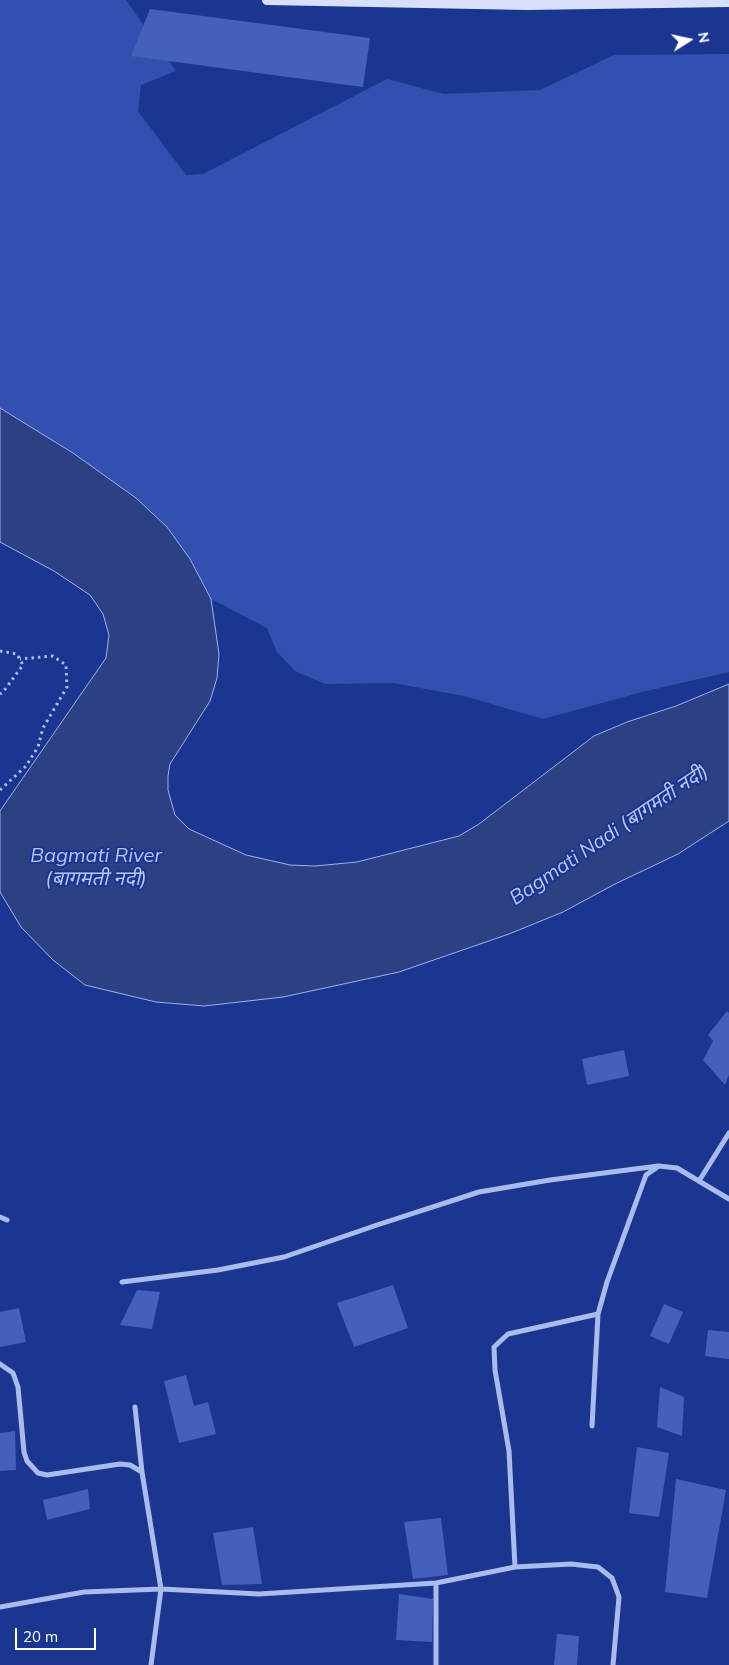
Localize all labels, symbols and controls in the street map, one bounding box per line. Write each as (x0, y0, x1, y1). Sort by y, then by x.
north arrow (664, 15, 714, 65)
text: N (694, 31, 714, 44)
water label: Bagmati Nadi (बागमती नदी) (505, 760, 713, 910)
water label: Bagmati River (बागमती नदी) (30, 844, 162, 891)
scale bar (18, 1618, 99, 1650)
text: 20 m (23, 1627, 58, 1646)

